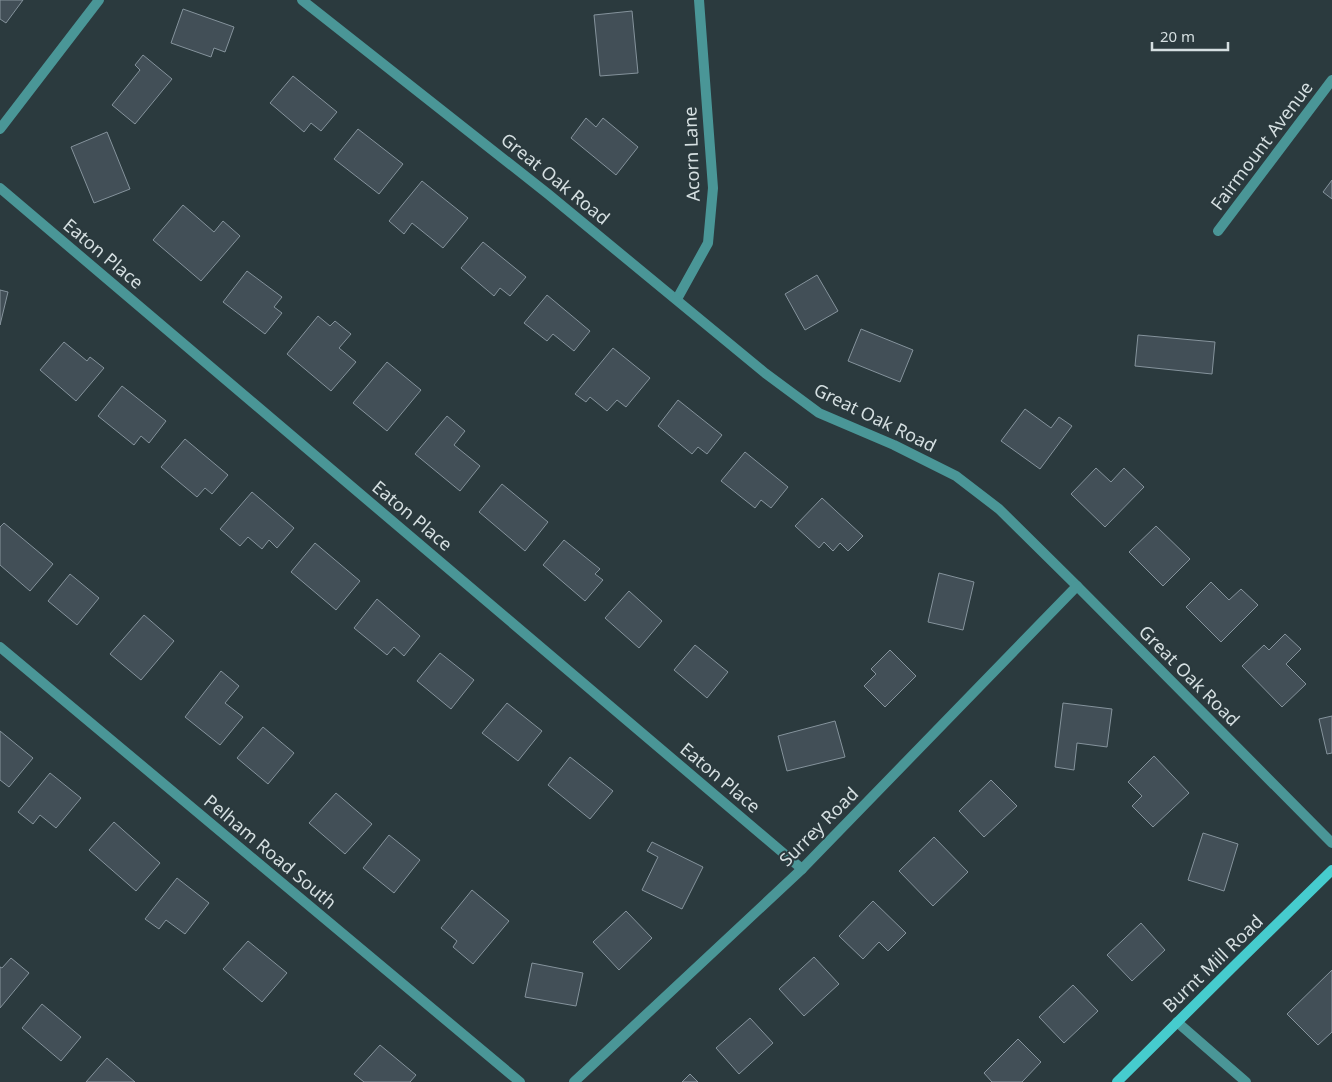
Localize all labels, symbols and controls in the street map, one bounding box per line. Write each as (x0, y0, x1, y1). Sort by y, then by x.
scale bar (1152, 20, 1228, 52)
text: 20 m (1160, 26, 1195, 46)
street label: Fairmount Avenue (1205, 76, 1318, 215)
street label: Acorn Lane (677, 106, 705, 202)
street label: Great Oak Road (496, 127, 615, 229)
street label: Eaton Place (58, 213, 149, 294)
street label: Great Oak Road (810, 377, 941, 457)
street label: Eaton Place (367, 475, 458, 556)
street label: Great Oak Road (1134, 620, 1245, 731)
street label: Eaton Place (675, 737, 766, 818)
street label: Surrey Road (774, 782, 863, 871)
street label: Pelham Road South (199, 789, 342, 914)
street label: Burnt Mill Road (1157, 909, 1268, 1017)

